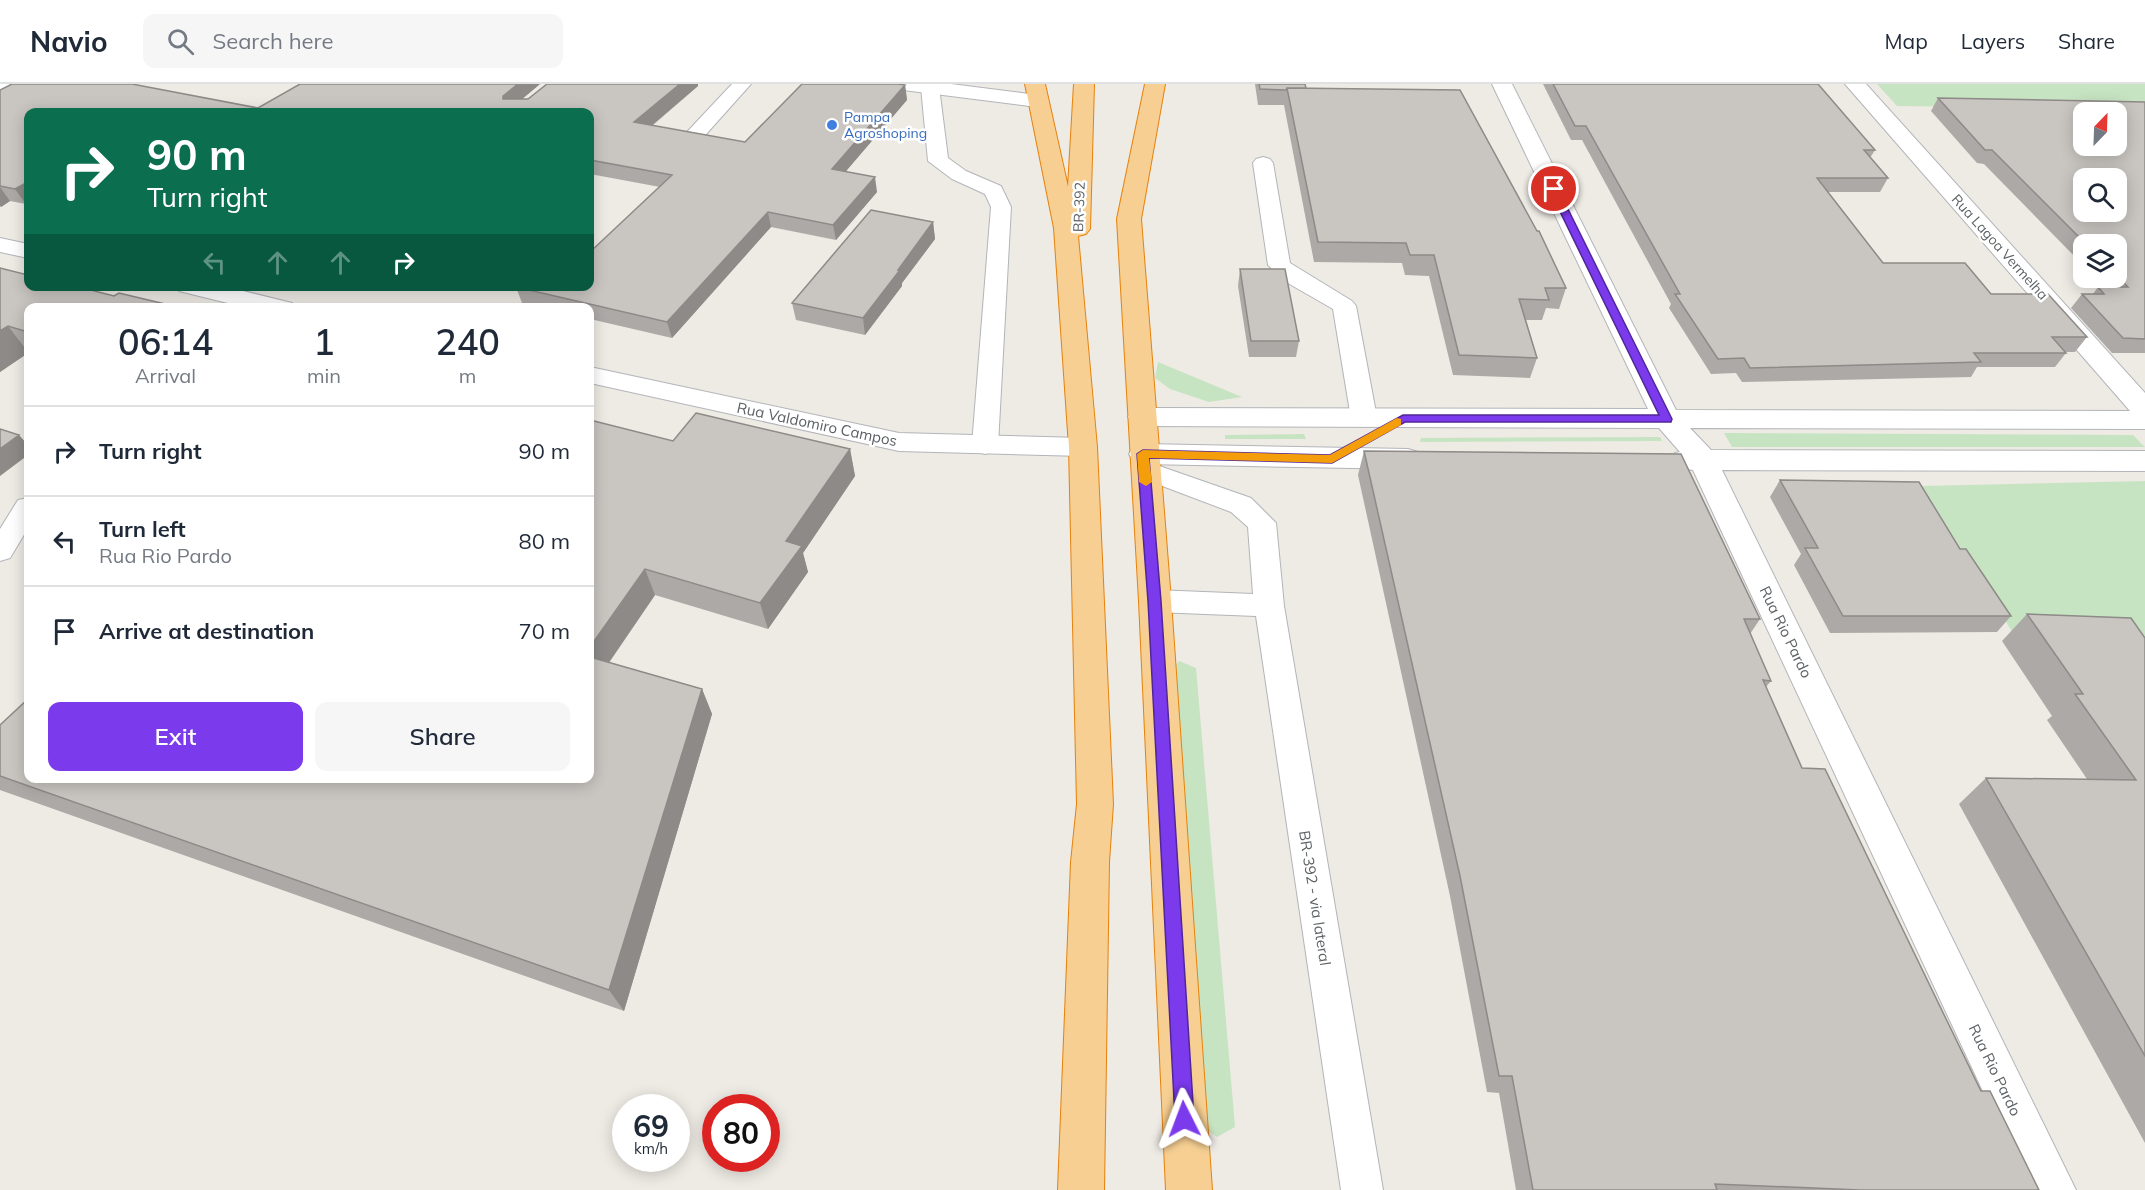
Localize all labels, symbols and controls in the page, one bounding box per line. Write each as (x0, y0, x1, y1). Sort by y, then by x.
search box (143, 14, 563, 68)
text: Navio (30, 24, 107, 59)
icon: search (164, 25, 197, 58)
text: Search here (212, 27, 333, 55)
text: Map (1885, 28, 1928, 54)
text: Layers (1961, 28, 2025, 54)
text: Share (2058, 28, 2115, 54)
north arrow (2073, 102, 2127, 156)
map controls (2073, 102, 2127, 288)
place label: Pampa Agroshoping (844, 108, 927, 142)
marker: Pampa Agroshoping (825, 118, 839, 132)
text: 90 m (147, 128, 247, 181)
icon: right (48, 132, 126, 210)
pin (1528, 163, 1579, 214)
button: search (2073, 168, 2127, 222)
icon: arrive (1537, 172, 1570, 205)
text: Turn right (147, 180, 267, 214)
street label: BR-392 (1069, 182, 1089, 232)
street label: Rua Lagoa Vermelha (1948, 191, 2052, 303)
button: layers (2073, 234, 2127, 288)
icon: left (198, 246, 231, 279)
icon: ahead (261, 246, 294, 279)
icon: ahead (324, 246, 357, 279)
icon: right (387, 246, 420, 279)
text: 06:14 (118, 319, 213, 364)
text: 1 (313, 319, 335, 364)
text: 240 (435, 319, 500, 364)
text: Arrival (135, 363, 196, 388)
text: min (307, 363, 341, 388)
text: m (459, 363, 476, 388)
street label: Rua Valdomiro Campos (735, 398, 899, 450)
icon: right (48, 435, 81, 468)
text: Turn right (99, 437, 202, 465)
text: 90 m (519, 437, 570, 465)
text: Turn left (99, 515, 186, 543)
icon: left (48, 525, 81, 558)
text: 80 m (519, 527, 570, 555)
text: Rua Rio Pardo (99, 543, 232, 568)
street label: Rua Rio Pardo (1756, 583, 1816, 681)
icon: arrive (48, 615, 81, 648)
text: Arrive at destination (99, 617, 314, 645)
text: 70 m (519, 617, 570, 645)
button: Exit (48, 702, 303, 771)
button: Share (315, 702, 570, 771)
street label: BR-392 - via lateral (1295, 829, 1335, 967)
street label: Rua Rio Pardo (1965, 1021, 2025, 1119)
position arrow (1152, 1087, 1216, 1151)
speed limit sign: 80 (702, 1094, 780, 1172)
text: 69 (633, 1107, 669, 1145)
text: km/h (634, 1139, 668, 1158)

